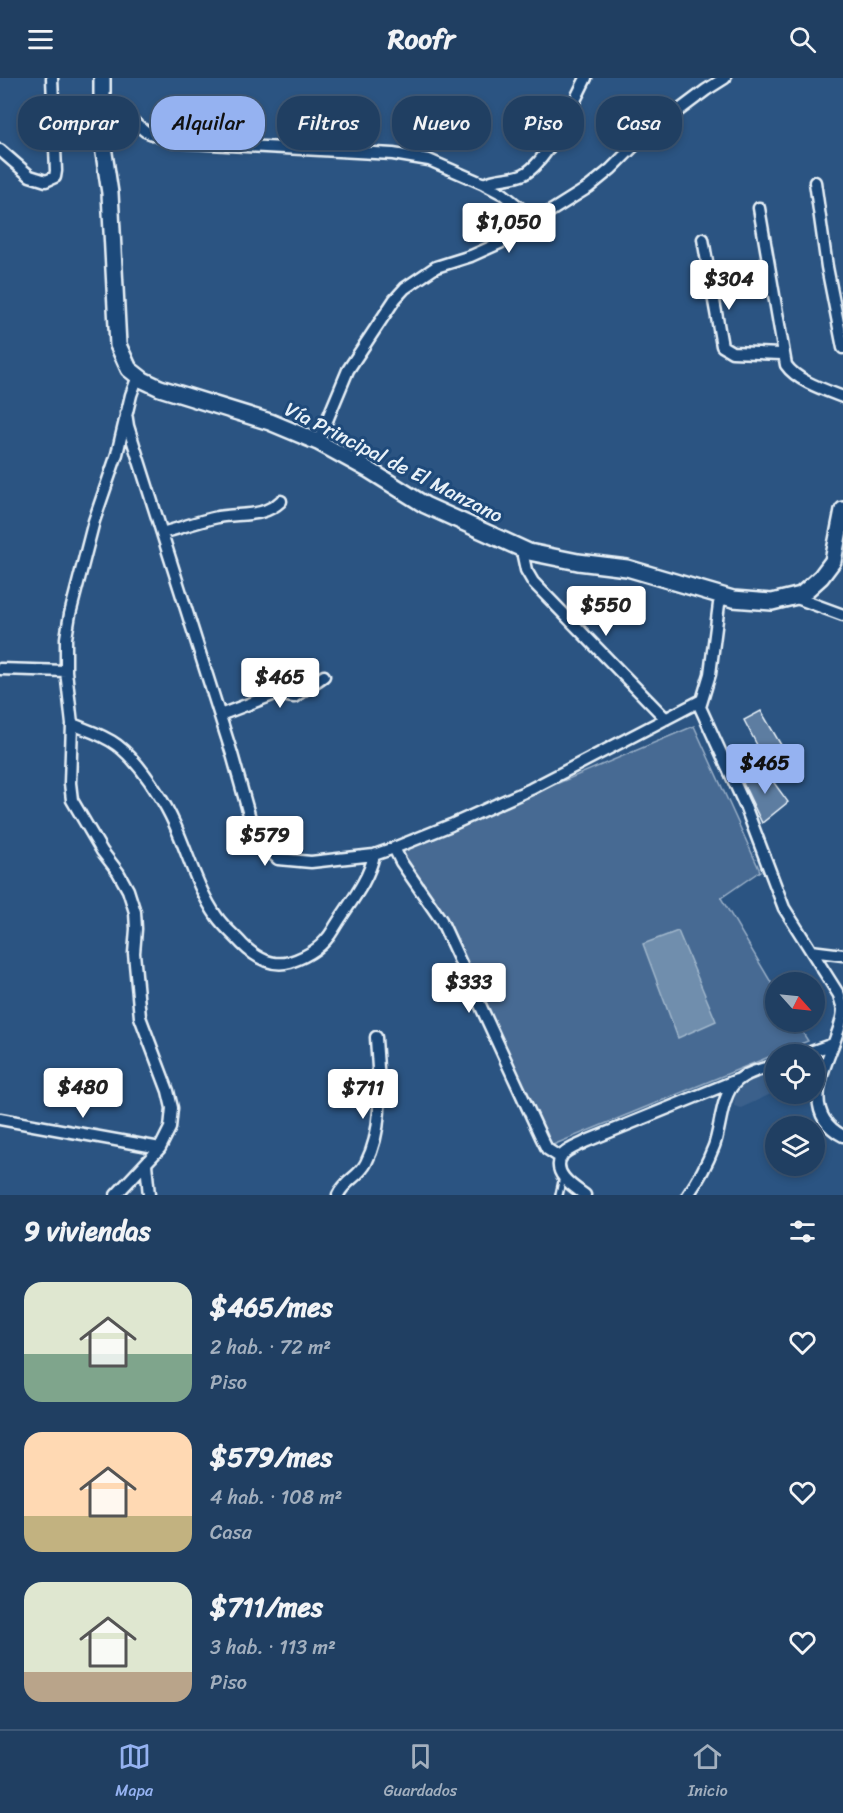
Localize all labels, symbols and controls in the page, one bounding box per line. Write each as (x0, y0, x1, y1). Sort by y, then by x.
text: Roofr (388, 15, 455, 63)
icon: menu (24, 23, 57, 56)
icon: search (786, 23, 819, 56)
chip: Comprar (18, 96, 139, 150)
chip: Alquilar (151, 96, 265, 150)
chip: Filtros (277, 96, 380, 150)
chip: Nuevo (392, 96, 491, 150)
chip: Piso (503, 96, 584, 150)
chip: Casa (596, 96, 682, 150)
pin: $1,050 (460, 203, 558, 254)
text: $1,050 (477, 205, 541, 240)
pin: $304 (693, 260, 765, 311)
text: $304 (704, 262, 754, 297)
street label: Vía Principal de El Manzano (278, 392, 509, 533)
pin: $550 (570, 586, 642, 637)
text: $550 (581, 588, 631, 623)
pin: $465 (244, 658, 316, 709)
text: $465 (255, 660, 305, 695)
pin: $465 (729, 744, 801, 795)
text: $465 (740, 746, 790, 781)
pin: $579 (229, 816, 301, 867)
text: $579 (240, 818, 290, 853)
pin: $333 (433, 963, 505, 1014)
text: $333 (446, 965, 492, 1000)
north arrow (765, 972, 825, 1032)
map controls (765, 972, 825, 1176)
button: locate (765, 1044, 825, 1104)
pin: $480 (47, 1068, 119, 1119)
pin: $711 (327, 1069, 399, 1120)
text: $480 (58, 1070, 108, 1105)
text: $711 (342, 1071, 384, 1106)
button: layers (765, 1116, 825, 1176)
text: 9 viviendas (24, 1208, 151, 1254)
icon: filters (786, 1215, 819, 1248)
text: $465/mes (210, 1284, 333, 1330)
icon: home (72, 1306, 144, 1378)
icon: heart (786, 1326, 819, 1359)
text: 2 hab. · 72 m² (210, 1330, 331, 1365)
text: Piso (210, 1365, 247, 1400)
text: $579/mes (210, 1434, 332, 1480)
icon: home (72, 1456, 144, 1528)
icon: heart (786, 1476, 819, 1509)
text: 4 hab. · 108 m² (210, 1480, 342, 1515)
text: Casa (210, 1515, 252, 1550)
text: $711/mes (210, 1584, 323, 1630)
icon: home (72, 1606, 144, 1678)
icon: heart (786, 1626, 819, 1659)
text: 3 hab. · 113 m² (210, 1630, 336, 1665)
text: Piso (210, 1665, 247, 1700)
tab: Mapa (115, 1740, 153, 1805)
tab: Guardados (384, 1740, 457, 1805)
tab: Inicio (688, 1740, 728, 1805)

